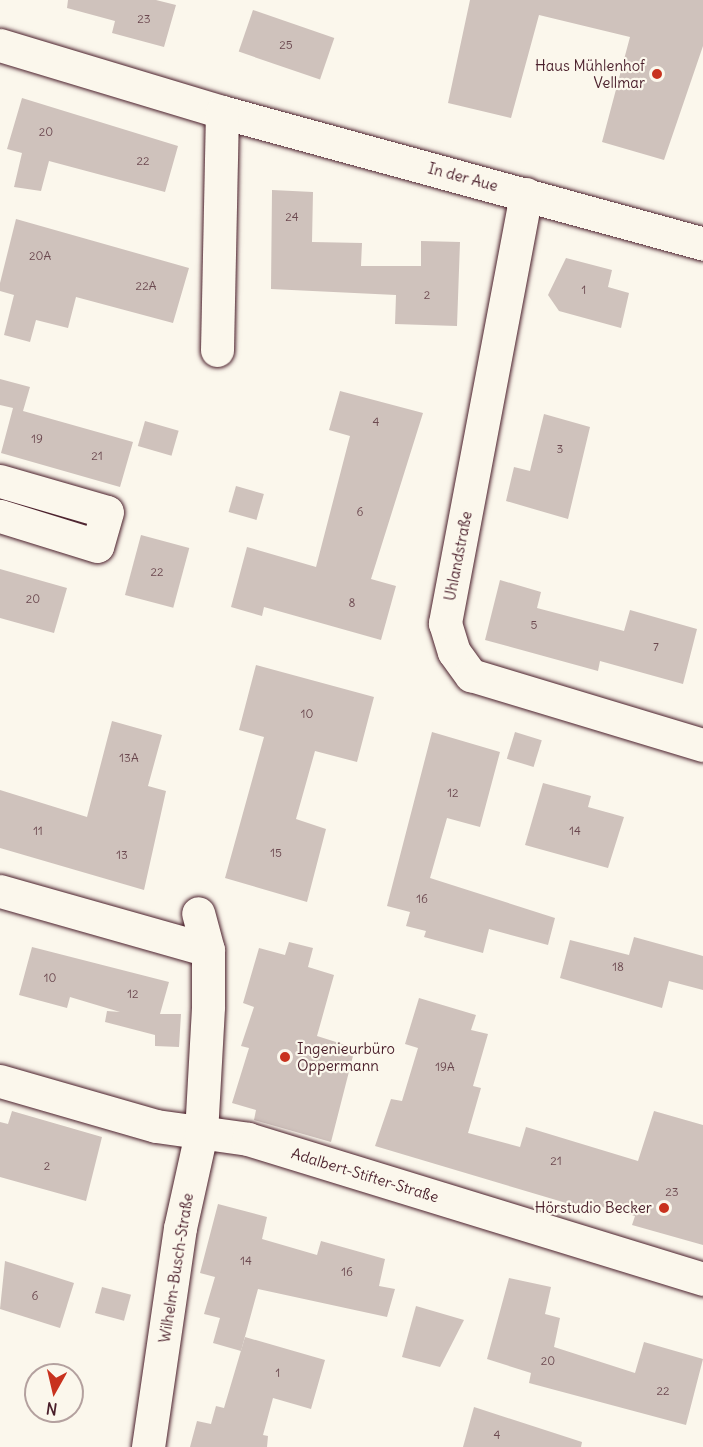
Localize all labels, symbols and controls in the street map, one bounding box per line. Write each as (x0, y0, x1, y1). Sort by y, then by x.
house number: 23 (137, 12, 151, 26)
house number: 25 (279, 38, 293, 52)
place label: Haus Mühlenhof Vellmar (535, 56, 645, 91)
marker: Haus Mühlenhof Vellmar (650, 67, 664, 81)
house number: 20 (39, 125, 53, 139)
house number: 22 (136, 154, 150, 168)
street label: In der Aue (426, 159, 500, 195)
house number: 24 (285, 210, 299, 224)
house number: 20A (29, 249, 51, 263)
house number: 22A (136, 279, 156, 293)
house number: 1 (582, 283, 586, 297)
house number: 2 (424, 288, 430, 302)
house number: 4 (373, 415, 379, 429)
house number: 19 (31, 432, 43, 446)
house number: 3 (557, 442, 563, 456)
house number: 21 (91, 449, 103, 463)
house number: 6 (357, 505, 363, 519)
street label: Uhlandstraße (440, 510, 476, 602)
house number: 22 (150, 565, 164, 579)
house number: 20 (26, 592, 40, 606)
house number: 8 (349, 596, 355, 610)
house number: 5 (531, 618, 537, 632)
house number: 7 (653, 640, 659, 654)
house number: 10 (301, 707, 313, 721)
house number: 13A (119, 751, 139, 765)
house number: 12 (447, 786, 459, 800)
house number: 11 (33, 824, 43, 838)
house number: 14 (569, 824, 581, 838)
house number: 15 (270, 846, 282, 860)
house number: 13 (116, 848, 128, 862)
house number: 16 (416, 892, 428, 906)
house number: 18 (612, 960, 624, 974)
house number: 10 (44, 971, 56, 985)
house number: 12 (127, 987, 139, 1001)
place label: Ingenieurbüro Oppermann (297, 1039, 395, 1074)
marker: Ingenieurbüro Oppermann (278, 1050, 292, 1064)
house number: 19A (435, 1060, 455, 1074)
street label: Adalbert-Stifter-Straße (289, 1144, 441, 1206)
house number: 21 (550, 1154, 562, 1168)
house number: 2 (44, 1159, 50, 1173)
house number: 23 (665, 1185, 679, 1199)
street label: Wilhelm-Busch-Straße (155, 1192, 197, 1344)
place label: Hörstudio Becker (535, 1199, 652, 1217)
marker: Hörstudio Becker (657, 1201, 671, 1215)
house number: 14 (240, 1254, 252, 1268)
house number: 16 (341, 1265, 353, 1279)
house number: 6 (32, 1289, 38, 1303)
house number: 20 (541, 1354, 555, 1368)
north arrow (24, 1363, 84, 1423)
house number: 1 (276, 1366, 280, 1380)
house number: 22 (656, 1384, 670, 1398)
text: N (45, 1398, 59, 1420)
house number: 4 (494, 1428, 500, 1442)

